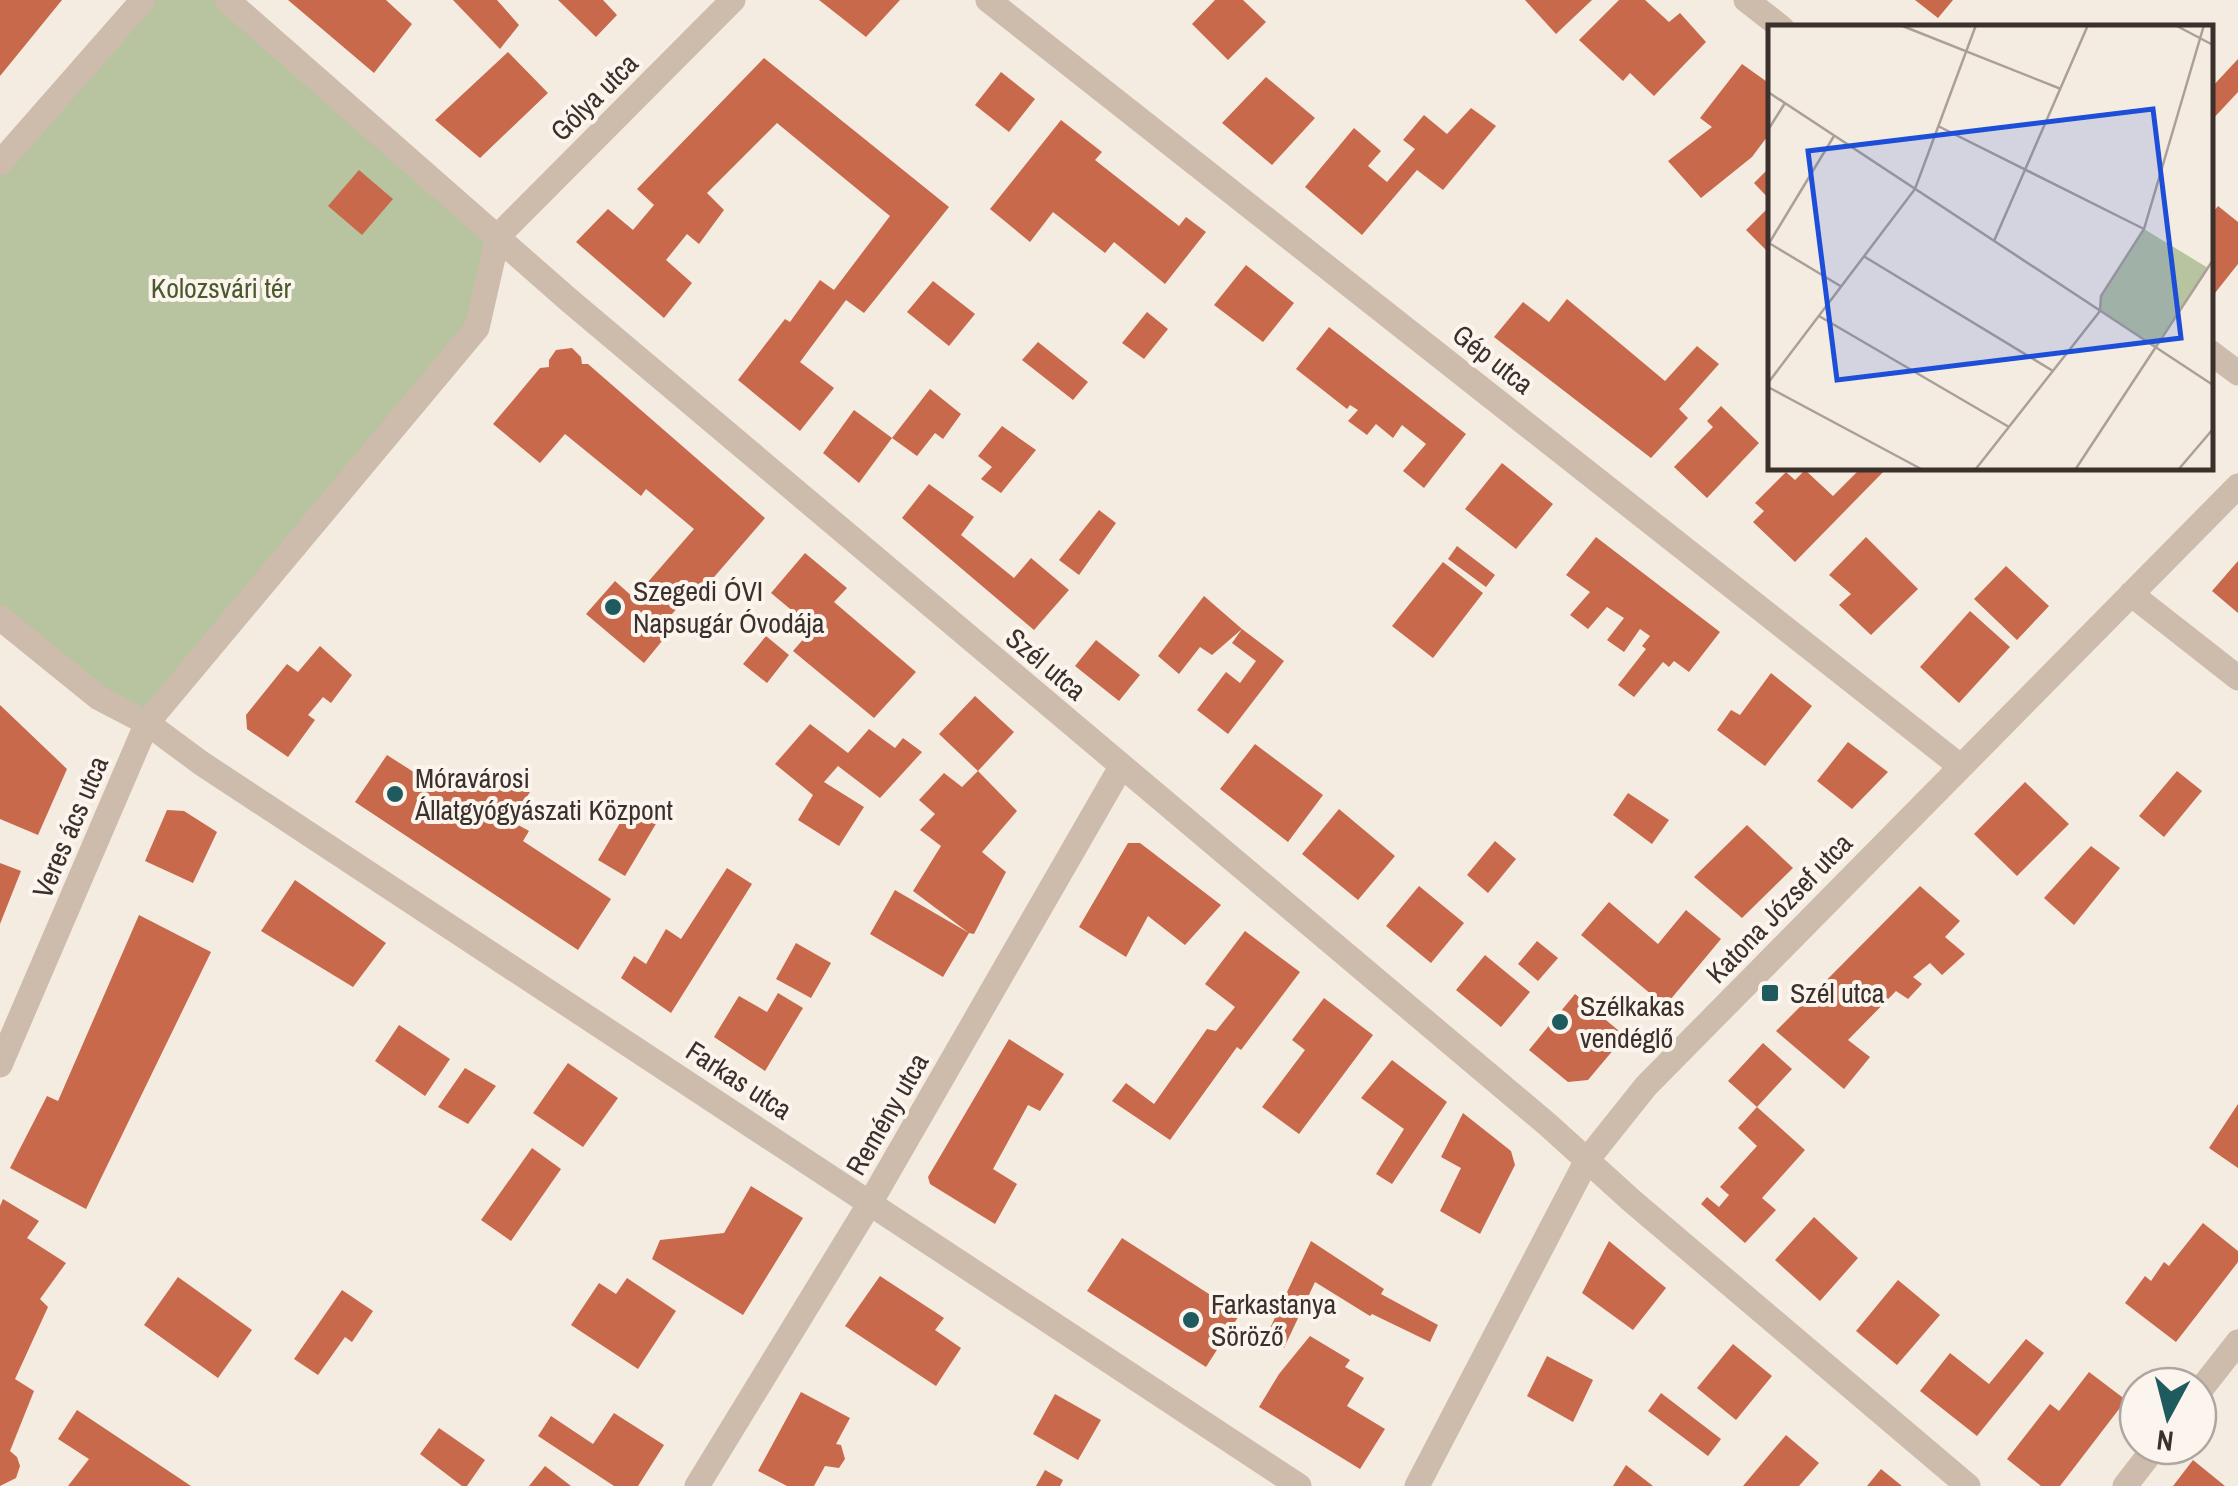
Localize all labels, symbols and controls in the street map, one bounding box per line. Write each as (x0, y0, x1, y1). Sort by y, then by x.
inset map (1768, 25, 2213, 470)
street label: Gólya utca (542, 45, 646, 149)
park label: Kolozsvári tér (151, 269, 292, 307)
street label: Gép utca (1445, 315, 1542, 403)
place label: Szegedi ÓVI Napsugár Óvodája (633, 572, 825, 642)
marker: Szegedi ÓVI Napsugár Óvodája (602, 596, 624, 618)
street label: Szél utca (998, 619, 1095, 709)
street label: Veres ács utca (23, 750, 117, 904)
place label: Móravárosi Állatgyógyászati Központ (414, 759, 673, 829)
marker: Móravárosi Állatgyógyászati Központ (384, 783, 406, 805)
street label: Katona József utca (1697, 824, 1861, 991)
place label: Szél utca (1790, 974, 1885, 1012)
marker: Szél utca (1759, 982, 1781, 1004)
place label: Szélkakas vendéglő (1580, 987, 1685, 1057)
marker: Szélkakas vendéglő (1549, 1011, 1571, 1033)
street label: Farkas utca (679, 1032, 799, 1128)
street label: Remény utca (837, 1046, 937, 1182)
place label: Farkastanya Söröző (1211, 1285, 1336, 1355)
marker: Farkastanya Söröző (1180, 1309, 1202, 1331)
north arrow (2118, 1366, 2218, 1466)
text: N (2154, 1421, 2175, 1461)

